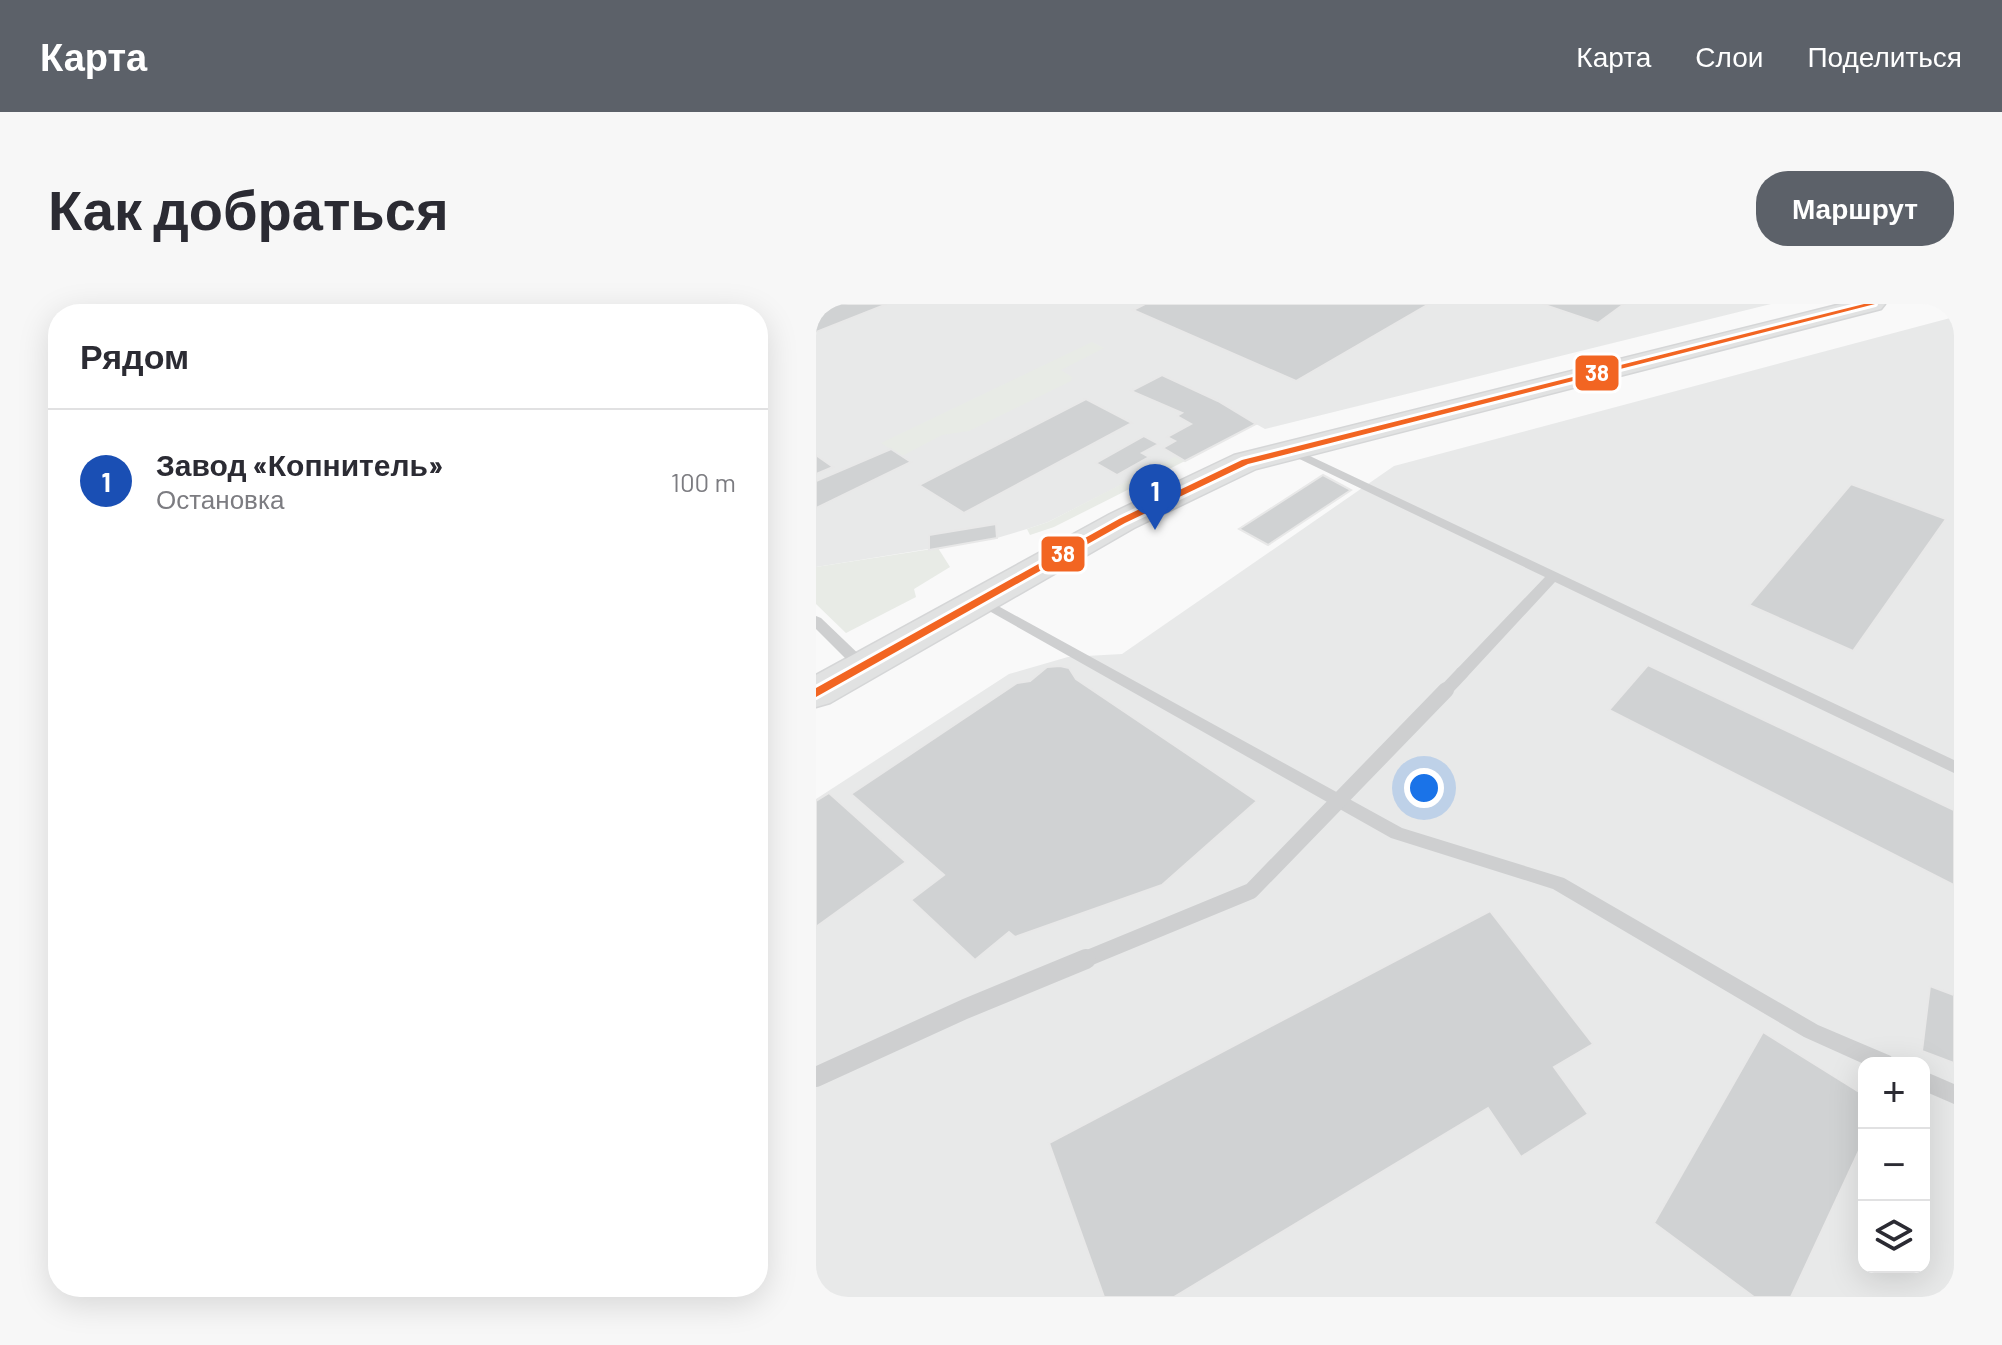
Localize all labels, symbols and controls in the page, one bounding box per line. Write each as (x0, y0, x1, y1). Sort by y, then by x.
text: Карта (40, 33, 147, 79)
text: Карта (1576, 39, 1651, 73)
text: Слои (1695, 39, 1763, 73)
text: Поделиться (1807, 39, 1962, 73)
button: Маршрут (1756, 171, 1954, 246)
text: Как добраться (48, 174, 449, 241)
text: Рядом (80, 335, 189, 376)
line badge: 38 (1574, 354, 1620, 392)
text: 38 (1585, 359, 1609, 385)
text: Завод «Копнитель» (156, 446, 443, 482)
pin: 1 (1129, 464, 1181, 530)
text: 1 (101, 466, 111, 497)
text: 100 m (671, 466, 736, 497)
text: Остановка (156, 483, 284, 514)
line badge: 38 (1040, 535, 1086, 573)
text: 38 (1051, 540, 1075, 566)
your location (1404, 768, 1444, 808)
map controls (1858, 1057, 1930, 1273)
button: + (1858, 1057, 1930, 1129)
button: − (1858, 1129, 1930, 1201)
button: layers (1858, 1201, 1930, 1273)

